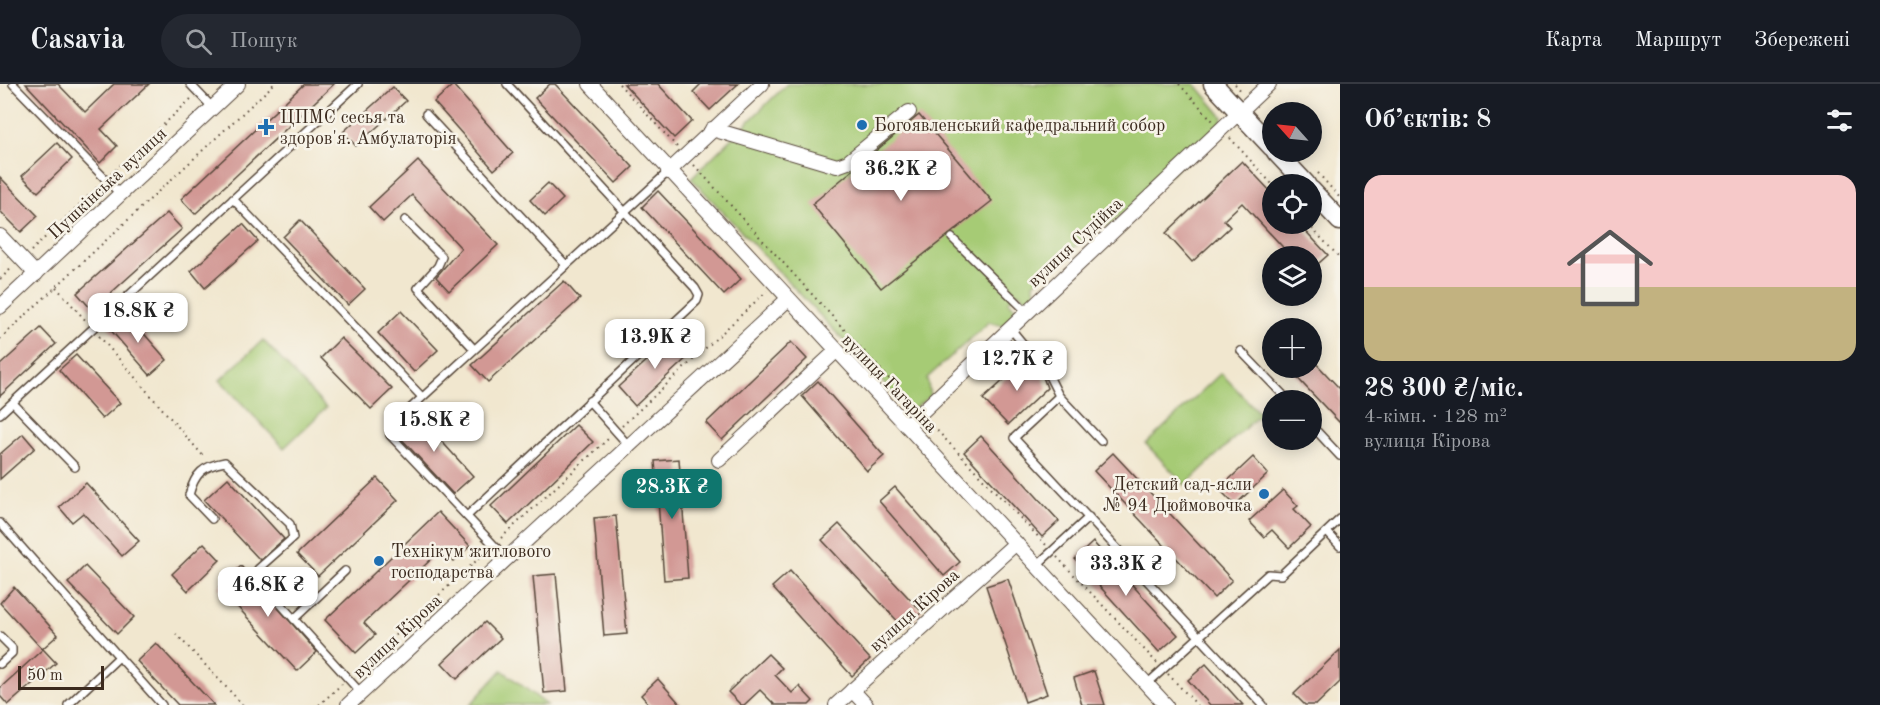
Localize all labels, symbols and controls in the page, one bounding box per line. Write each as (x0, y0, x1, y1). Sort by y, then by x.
search box (161, 14, 581, 68)
icon: search (182, 25, 215, 58)
text: Casavia (30, 27, 125, 55)
text: Пошук (230, 30, 298, 52)
text: Карта (1545, 30, 1602, 51)
text: Маршрут (1635, 30, 1721, 51)
text: Збережені (1754, 30, 1850, 51)
north arrow (1262, 102, 1322, 162)
map controls (1262, 102, 1322, 450)
icon: filters (1823, 104, 1856, 137)
text: Об’єктів: 8 (1364, 107, 1491, 133)
place label: ЦПМС сесья та здоров'я. Амбулаторія (280, 109, 457, 148)
place label: Богоявленський кафедральний собор (874, 117, 1165, 136)
marker: ЦПМС сесья та здоров'я. Амбулаторія (257, 118, 275, 136)
marker: Богоявленський кафедральний собор (855, 118, 869, 132)
street label: Пушкінська вулиця (45, 124, 170, 243)
pin: 36.2K ₴ (846, 151, 956, 202)
text: 36.2K ₴ (865, 160, 937, 180)
button: locate (1262, 174, 1322, 234)
street label: вулиця Судійка (1025, 194, 1127, 291)
icon: home (1556, 214, 1664, 322)
button: layers (1262, 246, 1322, 306)
pin: 18.8K ₴ (83, 293, 193, 344)
text: 18.8K ₴ (102, 302, 174, 322)
button: + (1262, 318, 1322, 378)
pin: 13.9K ₴ (600, 319, 710, 370)
text: 13.9K ₴ (619, 328, 691, 348)
street label: вулиця Гагаріна (838, 331, 941, 436)
pin: 12.7K ₴ (962, 341, 1072, 392)
text: 12.7K ₴ (981, 350, 1053, 370)
text: 28 300 ₴/міс. (1364, 376, 1524, 402)
button: − (1262, 390, 1322, 450)
pin: 15.8K ₴ (379, 402, 489, 453)
text: 4-кімн. · 128 m² (1364, 407, 1507, 427)
text: 15.8K ₴ (398, 411, 470, 431)
text: вулиця Кірова (1364, 432, 1491, 452)
pin: 28.3K ₴ (617, 469, 727, 520)
place label: Детский сад-ясли № 94 Дюймовочка (1103, 476, 1252, 515)
text: 28.3K ₴ (636, 478, 708, 498)
marker: Детский сад-ясли № 94 Дюймовочка (1257, 487, 1271, 501)
place label: Технікум житлового господарства (391, 543, 551, 582)
pin: 33.3K ₴ (1071, 546, 1181, 597)
marker: Технікум житлового господарства (372, 554, 386, 568)
text: 33.3K ₴ (1090, 555, 1162, 575)
street label: вулиця Кірова (866, 566, 963, 656)
pin: 46.8K ₴ (213, 567, 323, 618)
text: 46.8K ₴ (232, 576, 304, 596)
street label: вулиця Кірова (350, 591, 446, 682)
scale bar (18, 663, 104, 690)
text: 50 m (27, 668, 63, 684)

